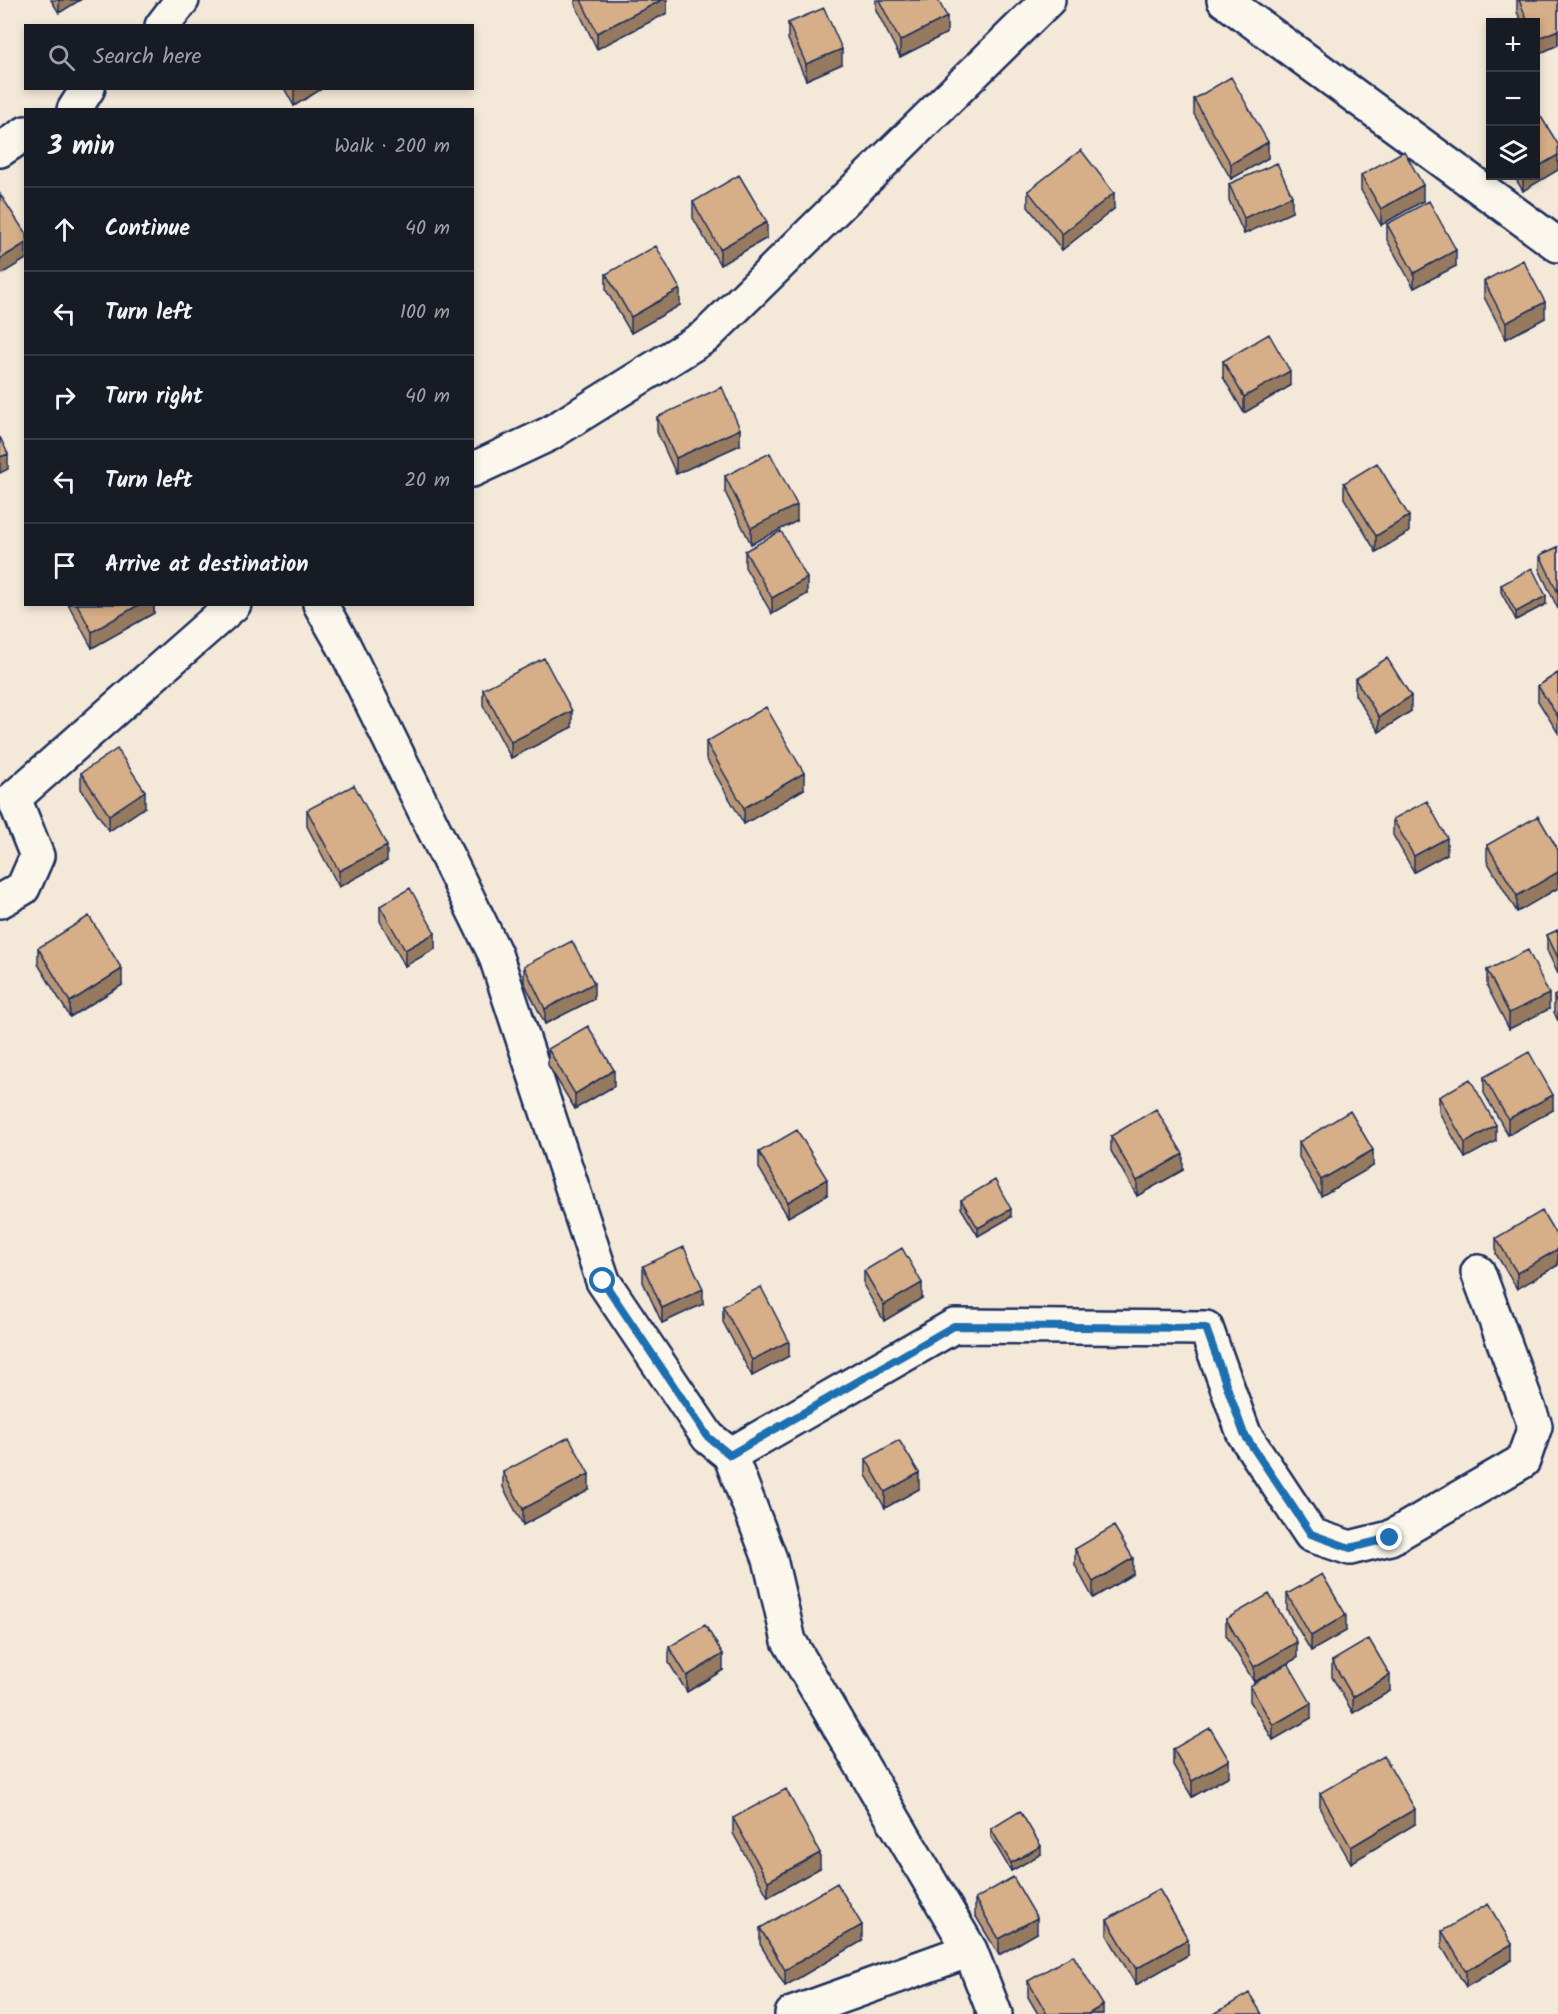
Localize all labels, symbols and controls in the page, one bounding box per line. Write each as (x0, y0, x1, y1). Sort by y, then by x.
map controls (1486, 18, 1540, 180)
button: + (1486, 18, 1540, 72)
search box (24, 24, 474, 90)
text: Search here (93, 40, 201, 75)
icon: search (45, 41, 78, 74)
button: − (1486, 72, 1540, 126)
text: 3 min (48, 126, 115, 168)
button: layers (1486, 126, 1540, 180)
text: Walk · 200 m (334, 131, 450, 163)
text: Continue (105, 212, 190, 247)
icon: ahead (48, 213, 81, 246)
text: 40 m (405, 213, 450, 245)
text: Turn left (105, 296, 192, 331)
icon: left (48, 297, 81, 330)
text: 100 m (400, 297, 450, 329)
text: Turn right (105, 380, 203, 415)
icon: right (48, 381, 81, 414)
text: 40 m (405, 381, 450, 413)
text: Turn left (105, 464, 192, 499)
icon: left (48, 465, 81, 498)
text: 20 m (404, 465, 450, 497)
text: Arrive at destination (105, 548, 308, 583)
icon: arrive (48, 549, 81, 582)
route start (589, 1267, 615, 1293)
route end (1376, 1524, 1402, 1550)

